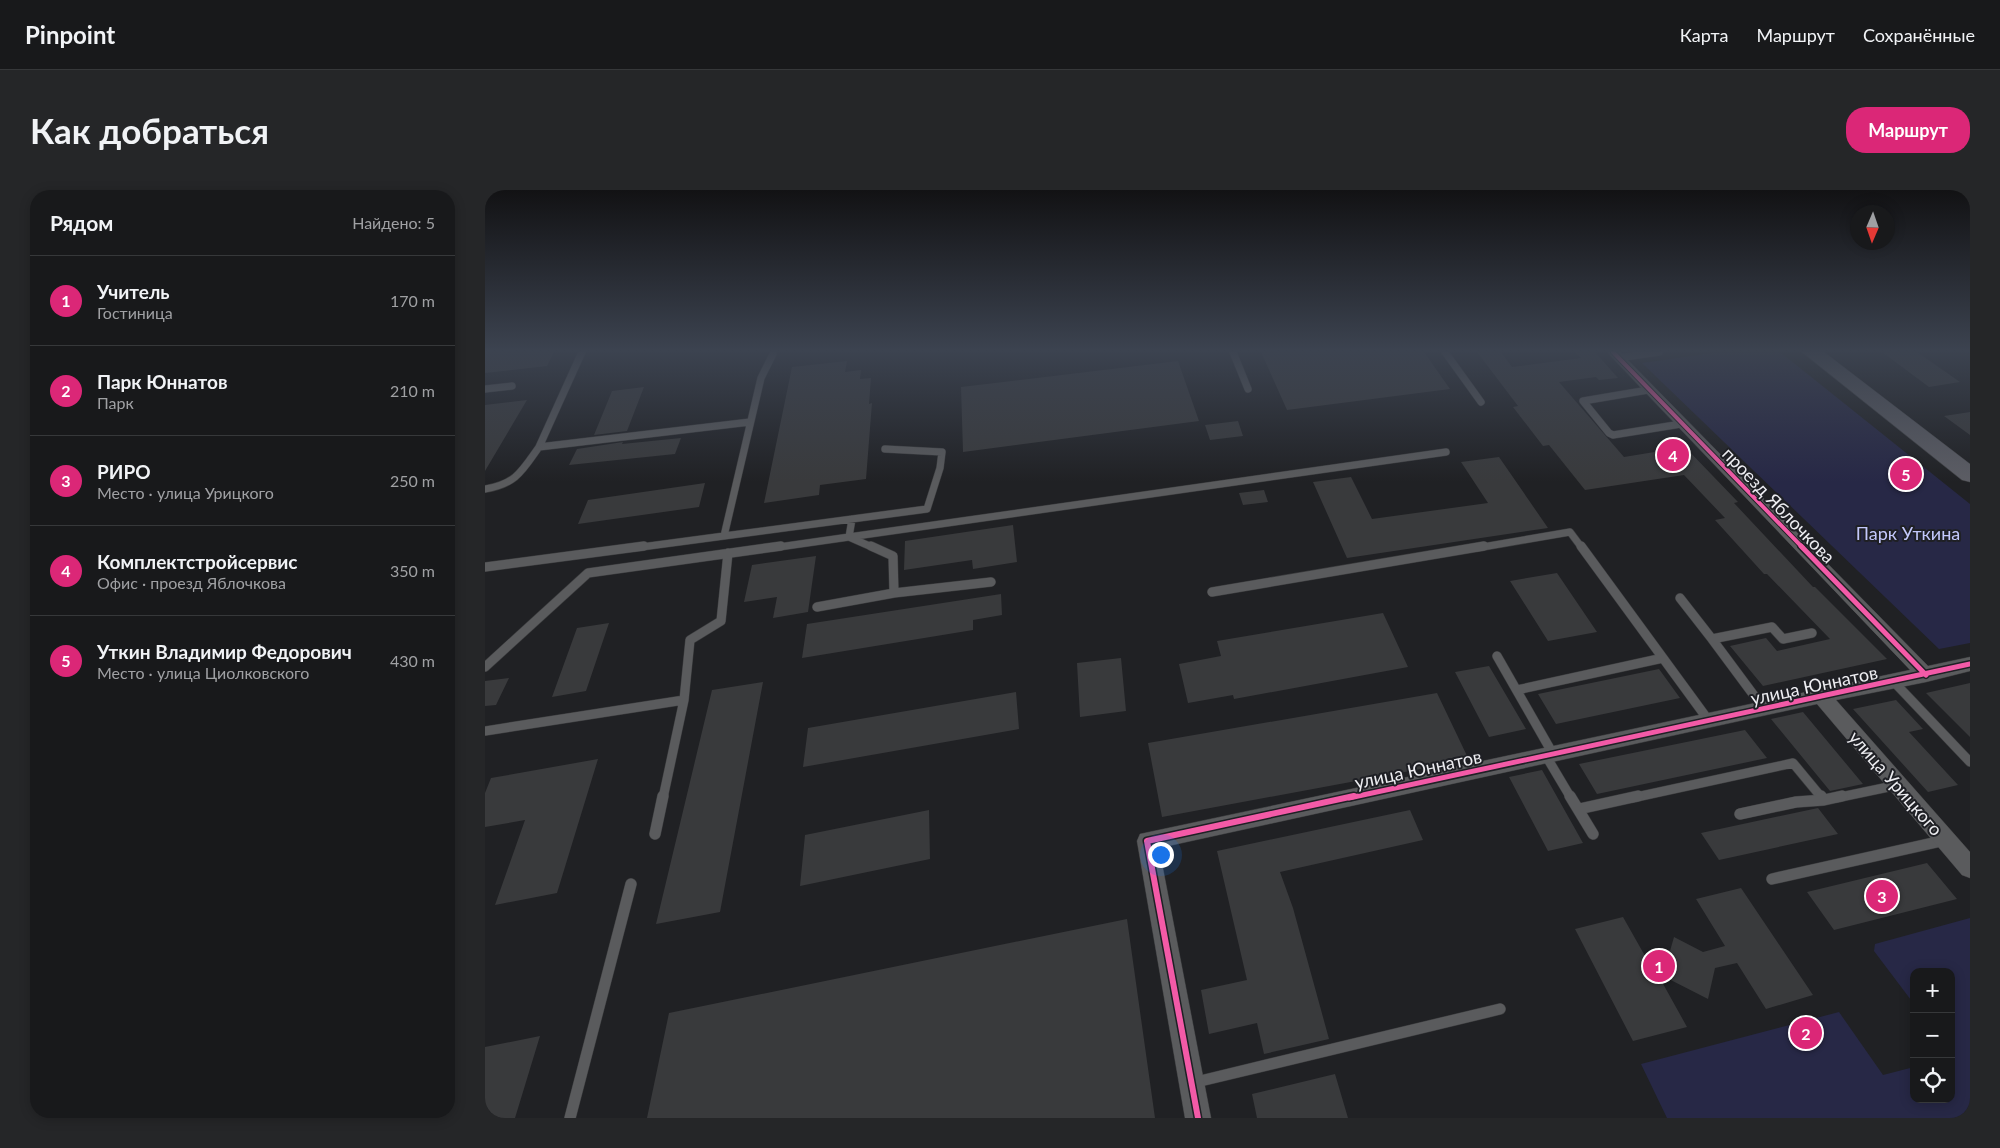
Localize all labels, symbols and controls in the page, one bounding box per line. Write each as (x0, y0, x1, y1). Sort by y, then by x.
text: Pinpoint (25, 20, 115, 49)
text: Карта (1680, 24, 1728, 46)
text: Маршрут (1756, 24, 1835, 46)
text: Сохранённые (1863, 24, 1975, 46)
button: Маршрут (1846, 107, 1970, 153)
text: Как добраться (30, 109, 269, 151)
north arrow (1850, 205, 1895, 250)
text: Рядом (50, 210, 113, 235)
text: Найдено: 5 (352, 213, 435, 232)
text: Учитель (97, 280, 170, 303)
text: 1 (61, 291, 71, 310)
text: 170 m (390, 291, 435, 310)
text: Гостиница (97, 303, 173, 322)
text: Парк Юннатов (97, 370, 227, 393)
text: 2 (61, 381, 71, 400)
text: 210 m (390, 381, 435, 400)
text: Парк (97, 393, 134, 412)
pin: 4 (1657, 436, 1689, 474)
street label: проезд Яблочкова (1718, 442, 1840, 568)
pin: 5 (1890, 455, 1922, 493)
text: РИРО (97, 460, 151, 483)
text: 3 (61, 471, 71, 490)
text: 250 m (390, 471, 435, 490)
text: Место · улица Урицкого (97, 483, 274, 502)
park label: Парк Уткина (1856, 522, 1960, 544)
text: Комплектстройсервис (97, 550, 298, 573)
text: 4 (61, 561, 71, 580)
text: 350 m (390, 561, 435, 580)
text: Офис · проезд Яблочкова (97, 573, 286, 592)
text: Уткин Владимир Федорович (97, 640, 352, 663)
text: 5 (61, 651, 71, 670)
text: 430 m (390, 651, 435, 670)
street label: улица Юннатов (1749, 661, 1880, 709)
text: Место · улица Циолковского (97, 663, 309, 682)
street label: улица Урицкого (1845, 726, 1947, 840)
street label: улица Юннатов (1353, 745, 1484, 793)
your location (1148, 842, 1174, 868)
pin: 3 (1866, 877, 1898, 915)
pin: 1 (1643, 947, 1675, 985)
map controls (1910, 968, 1955, 1103)
button: + (1910, 968, 1955, 1013)
button: − (1910, 1013, 1955, 1058)
pin: 2 (1790, 1014, 1822, 1052)
button: locate (1910, 1058, 1955, 1103)

